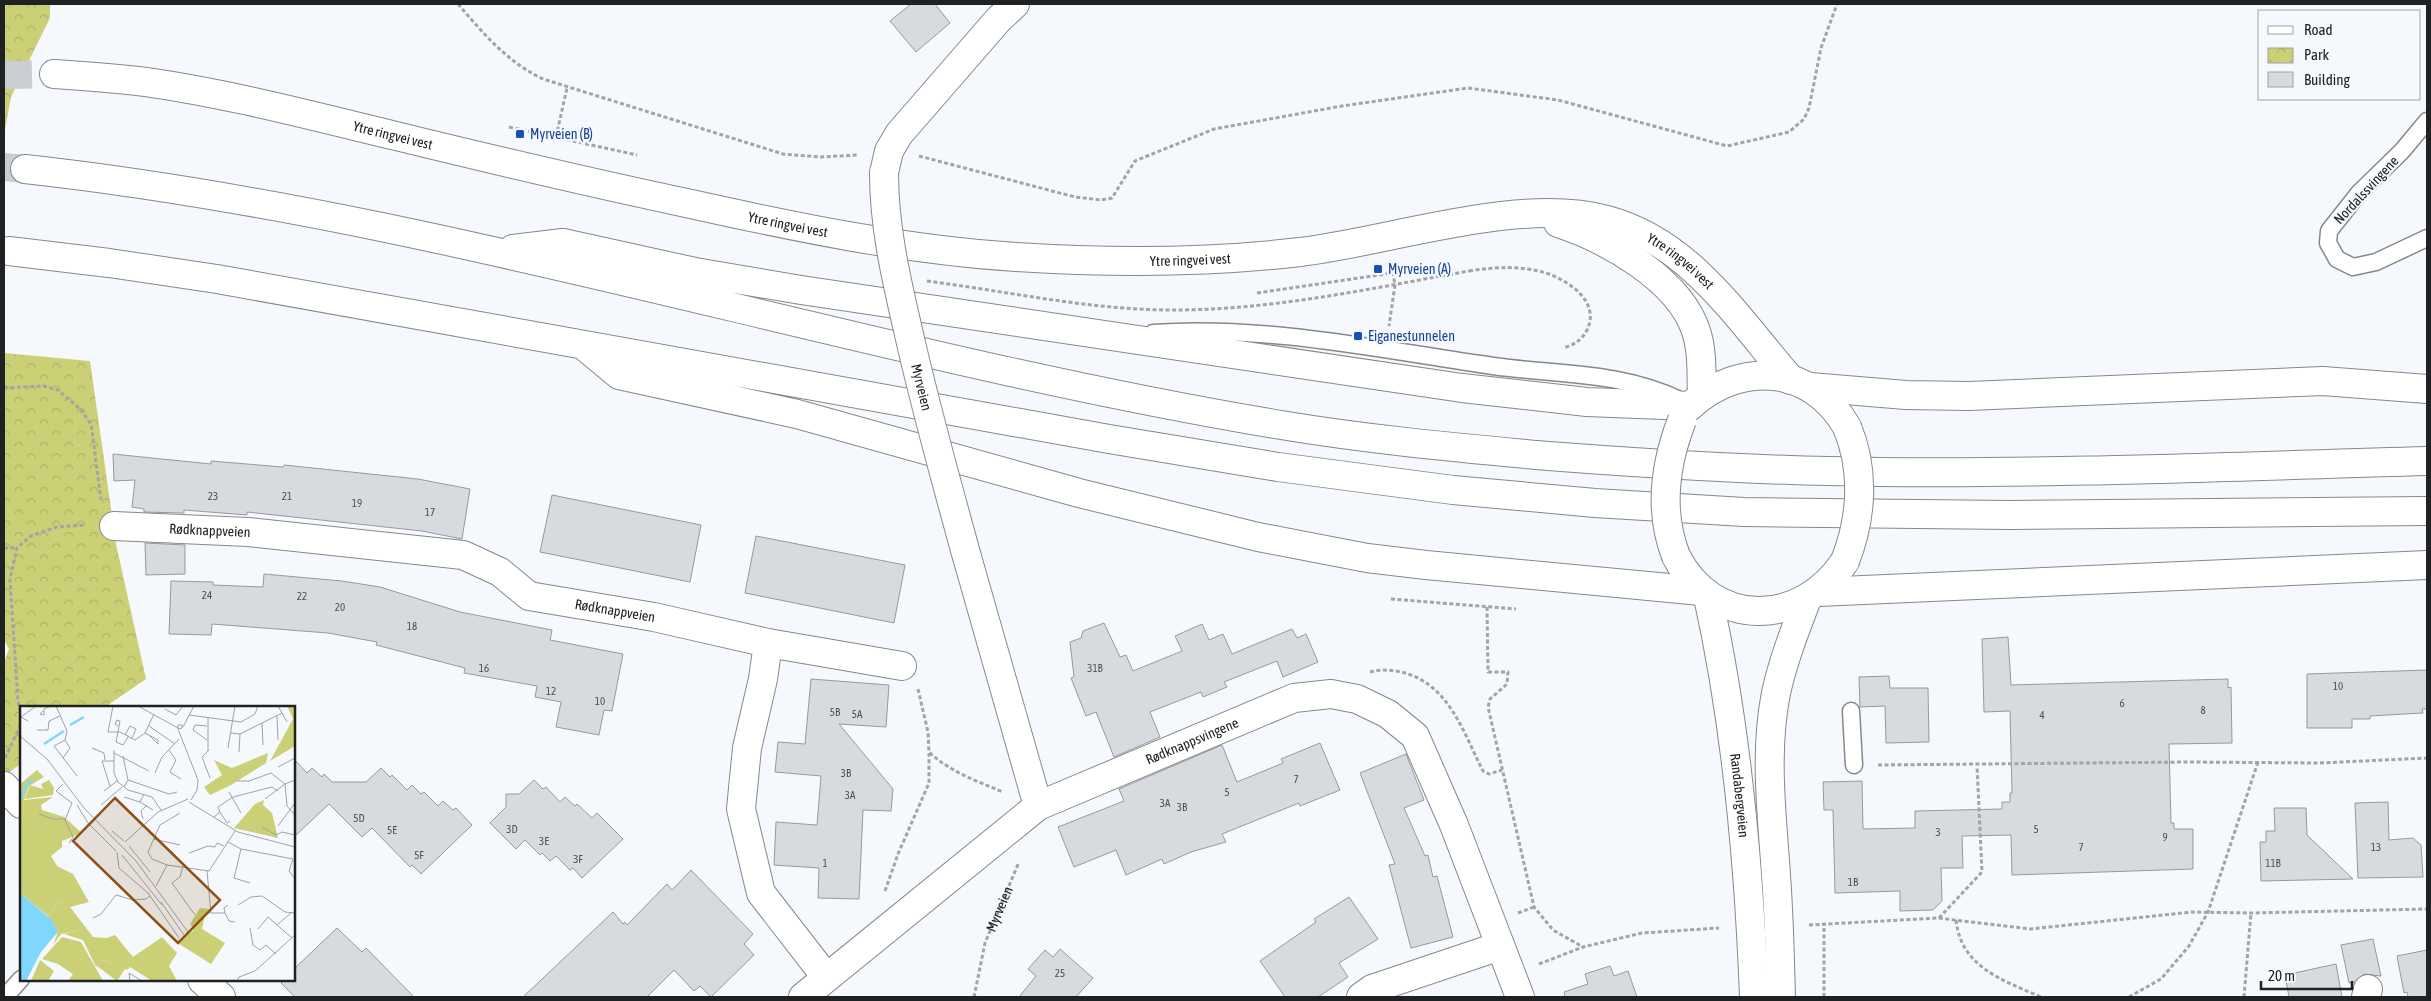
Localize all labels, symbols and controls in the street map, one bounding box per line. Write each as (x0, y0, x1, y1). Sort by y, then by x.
legend (2258, 10, 2421, 100)
text: Road (2304, 21, 2333, 38)
text: Park (2304, 46, 2329, 63)
text: Building (2304, 71, 2350, 88)
street label: Ytre ringvei vest (352, 118, 434, 153)
place label: Myrveien (B) (530, 126, 593, 142)
marker: Myrveien (B) (514, 128, 526, 140)
street label: Nordalssvingene (2331, 153, 2401, 227)
street label: Ytre ringvei vest (747, 209, 829, 240)
street label: Ytre ringvei vest (1644, 230, 1717, 292)
street label: Ytre ringvei vest (1150, 250, 1231, 269)
place label: Myrveien (A) (1388, 261, 1451, 277)
marker: Myrveien (A) (1372, 263, 1384, 275)
place label: Eiganestunnelen (1368, 328, 1455, 344)
marker: Eiganestunnelen (1352, 330, 1364, 342)
street label: Myrveien (908, 362, 935, 412)
house number: 23 (208, 490, 218, 502)
house number: 21 (282, 490, 292, 502)
house number: 19 (352, 497, 362, 509)
house number: 17 (425, 506, 435, 518)
street label: Rødknappveien (169, 520, 251, 540)
house number: 24 (202, 589, 212, 601)
house number: 22 (297, 590, 307, 602)
street label: Rødknappveien (574, 596, 656, 625)
house number: 20 (335, 601, 345, 613)
house number: 18 (407, 620, 417, 632)
house number: 16 (479, 662, 489, 674)
house number: 31B (1087, 662, 1104, 674)
house number: 10 (2333, 680, 2343, 692)
house number: 12 (546, 685, 556, 697)
house number: 10 (595, 695, 605, 707)
house number: 6 (2119, 697, 2125, 709)
house number: 8 (2200, 704, 2206, 716)
inset map (20, 706, 295, 981)
house number: 5B (830, 706, 841, 718)
house number: 5A (852, 708, 863, 720)
house number: 4 (2039, 709, 2045, 721)
street label: Rødknappsvingene (1143, 714, 1241, 768)
street label: Randabergveien (1727, 752, 1752, 838)
house number: 3B (841, 767, 852, 779)
house number: 7 (1293, 773, 1299, 785)
house number: 5 (1224, 786, 1230, 798)
house number: 3A (845, 789, 856, 801)
house number: 3A (1160, 797, 1171, 809)
house number: 3B (1177, 801, 1188, 813)
house number: 5D (353, 812, 365, 824)
house number: 3D (506, 823, 518, 835)
house number: 5 (2033, 823, 2039, 835)
house number: 5E (387, 824, 397, 836)
house number: 3 (1935, 826, 1941, 838)
house number: 9 (2162, 831, 2168, 843)
house number: 3E (539, 835, 549, 847)
house number: 7 (2078, 841, 2084, 853)
house number: 13 (2371, 841, 2381, 853)
house number: 5F (414, 849, 424, 861)
house number: 3F (573, 853, 583, 865)
house number: 1 (822, 857, 828, 869)
house number: 11B (2265, 857, 2282, 869)
house number: 1B (1848, 876, 1859, 888)
street label: Myrveien (983, 884, 1016, 934)
scale bar (2261, 958, 2352, 990)
house number: 25 (1055, 967, 1065, 979)
text: 20 m (2268, 967, 2295, 984)

